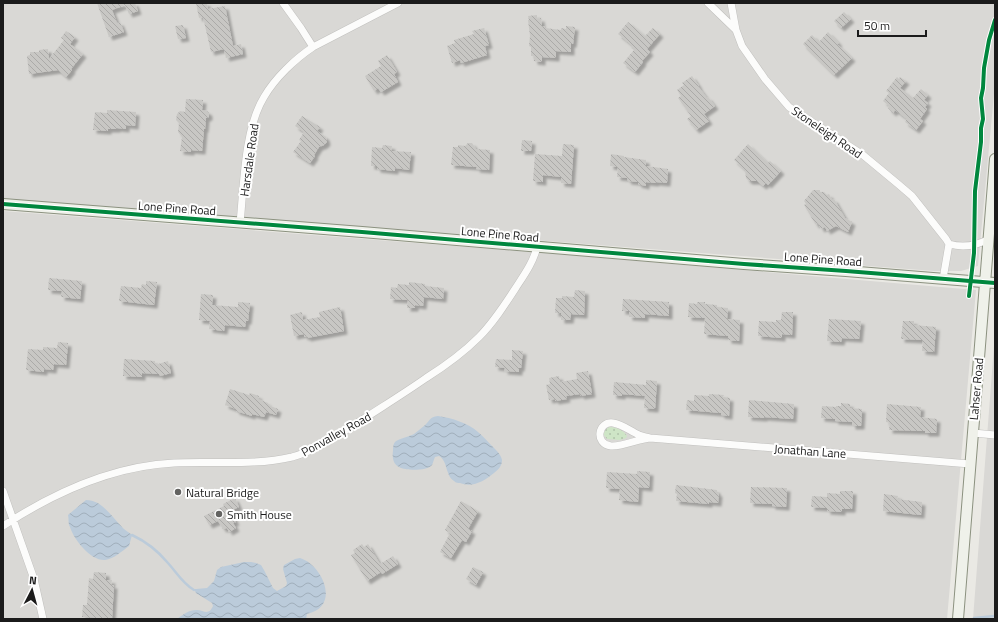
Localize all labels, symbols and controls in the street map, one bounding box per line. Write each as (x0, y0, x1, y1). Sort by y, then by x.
scale bar (858, 12, 926, 38)
text: 50 m (864, 16, 890, 35)
street label: Stoneleigh Road (788, 101, 866, 163)
street label: Harsdale Road (234, 122, 264, 198)
street label: Lone Pine Road (137, 196, 217, 220)
street label: Lone Pine Road (460, 221, 540, 247)
street label: Lone Pine Road (783, 247, 863, 271)
street label: Lahser Road (964, 357, 988, 421)
street label: Ponvalley Road (298, 407, 374, 461)
street label: Jonathan Lane (773, 439, 847, 463)
place label: Natural Bridge (186, 483, 259, 502)
marker: Natural Bridge (173, 487, 183, 497)
place label: Smith House (227, 505, 292, 524)
marker: Smith House (214, 509, 224, 519)
north arrow (12, 570, 52, 610)
text: N (28, 572, 38, 588)

